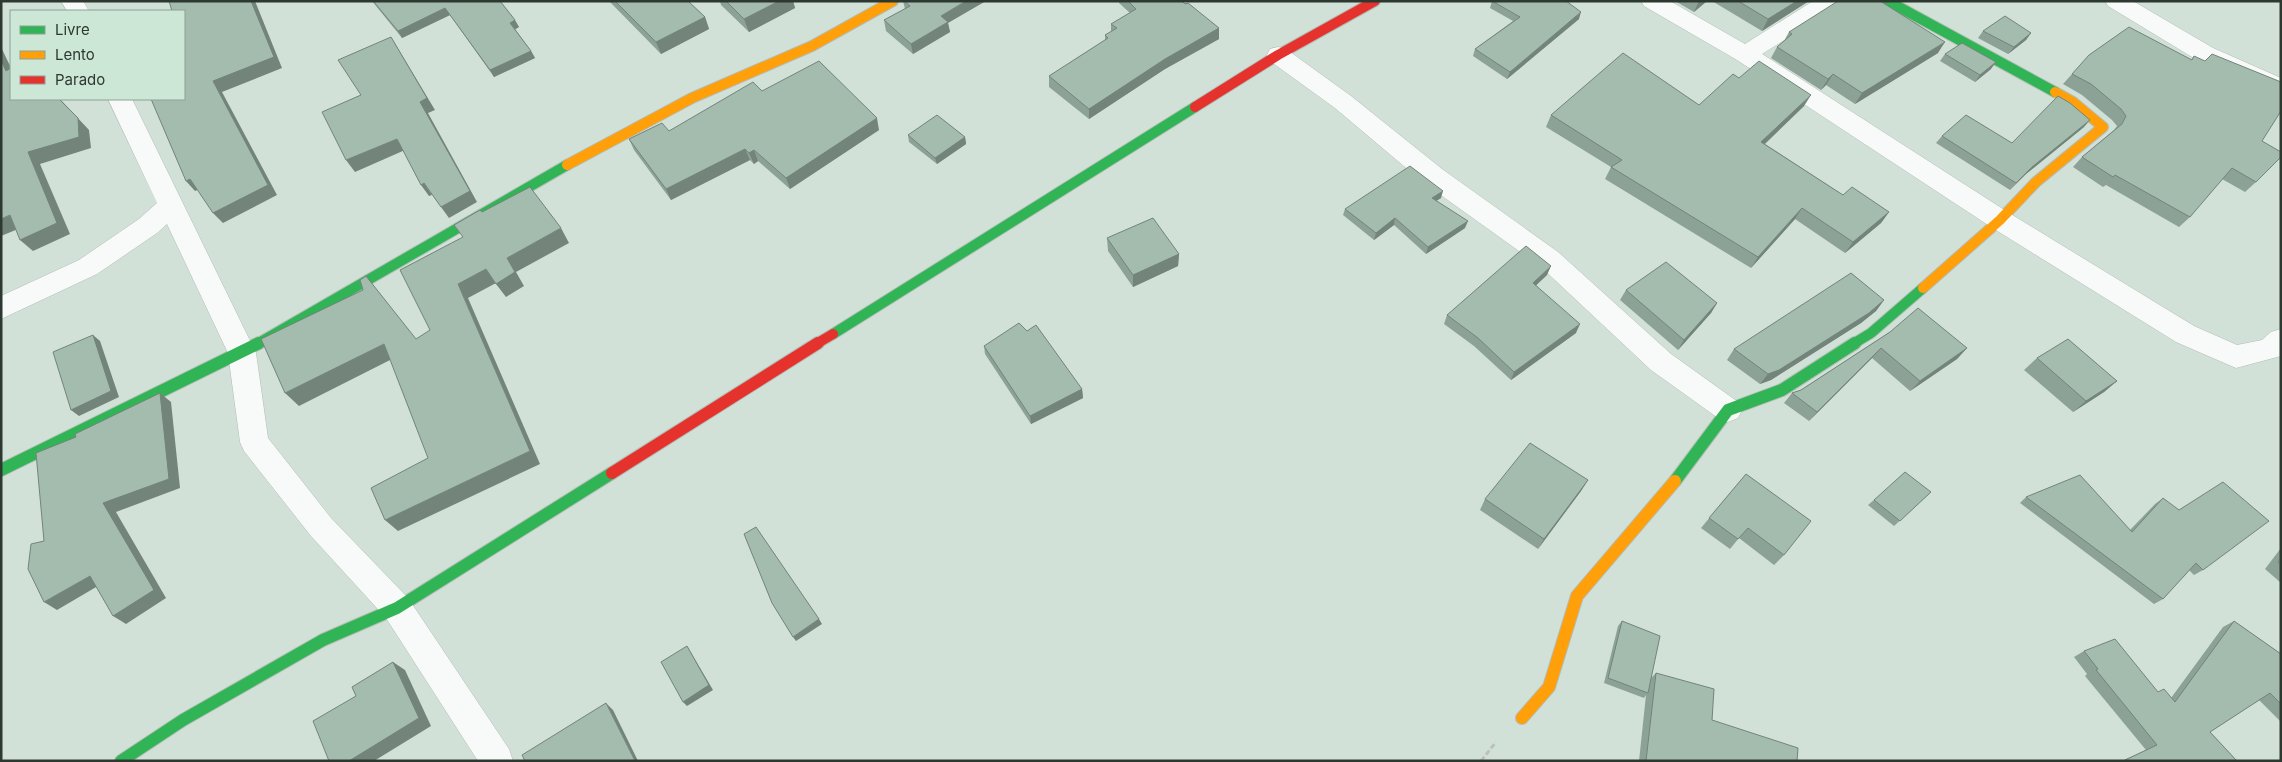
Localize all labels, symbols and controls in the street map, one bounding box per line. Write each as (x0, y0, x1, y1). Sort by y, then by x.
legend (10, 10, 185, 100)
text: Livre (55, 20, 90, 39)
text: Lento (55, 45, 95, 64)
text: Parado (55, 70, 105, 89)

